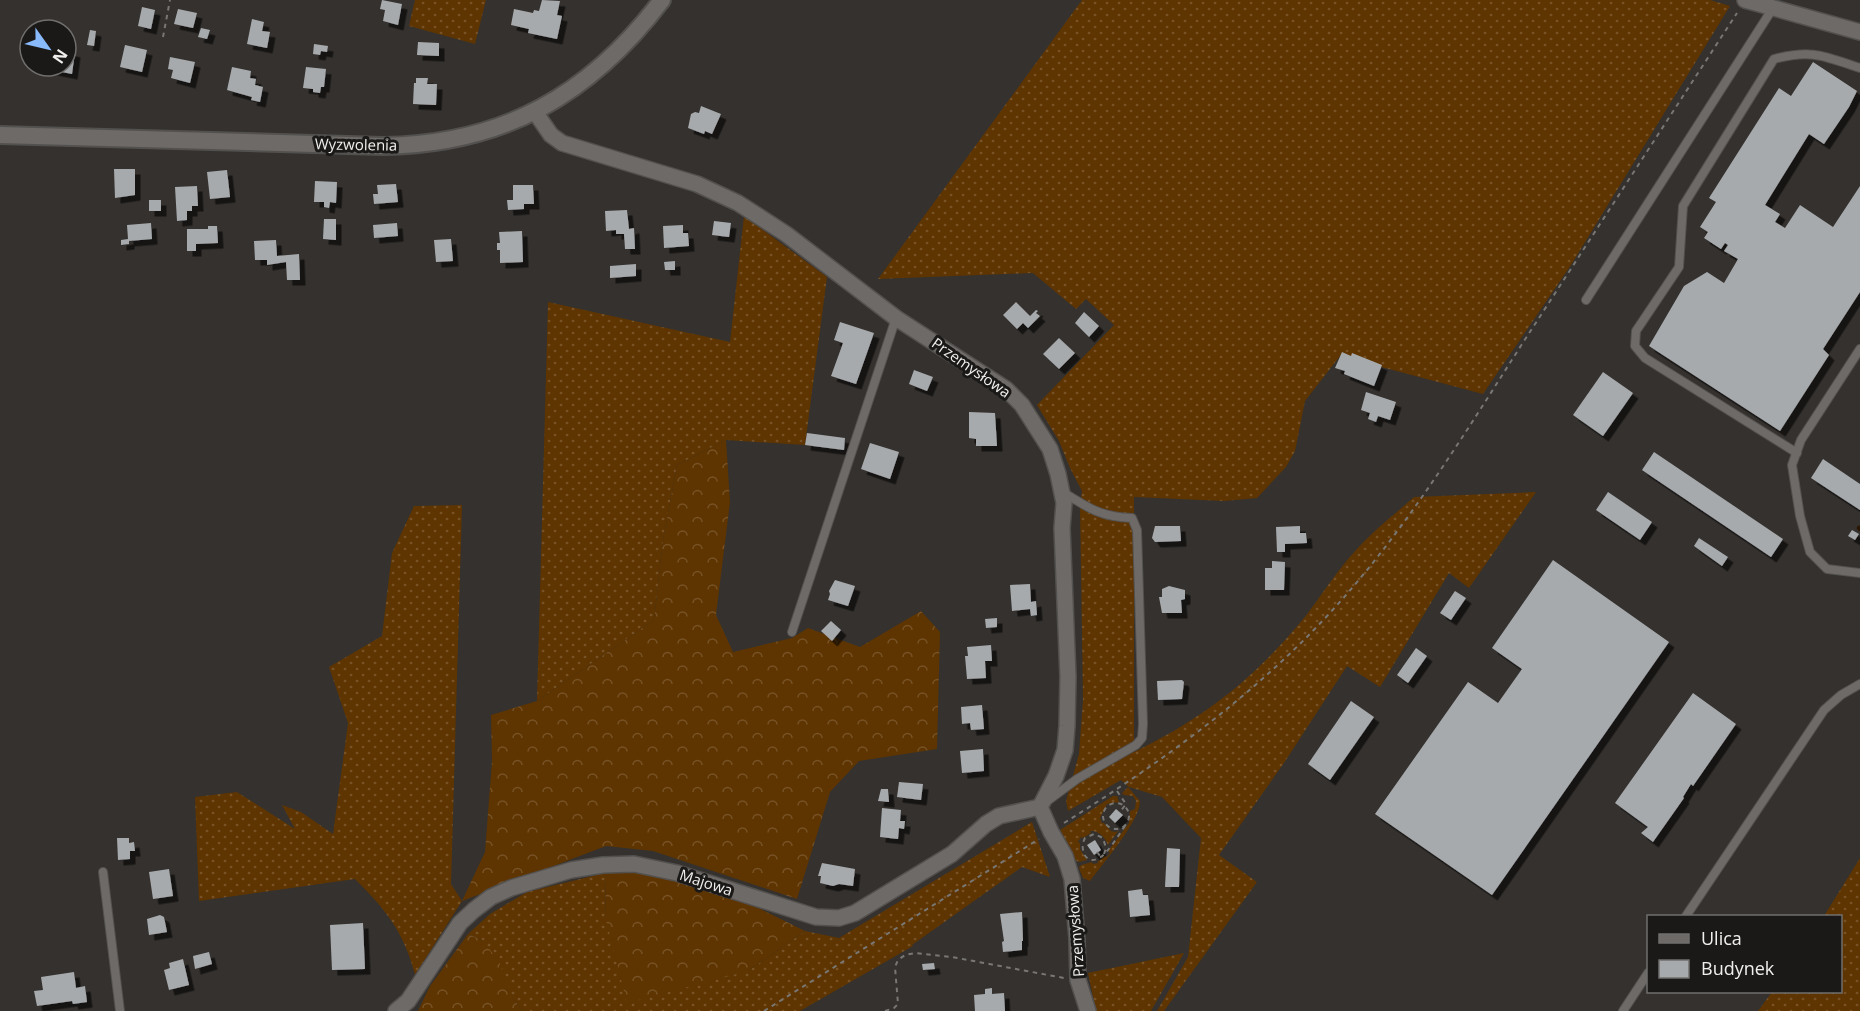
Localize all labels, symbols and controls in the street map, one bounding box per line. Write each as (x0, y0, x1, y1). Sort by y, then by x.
north arrow (18, 18, 78, 78)
text: N (48, 45, 73, 68)
street label: Wyzwolenia (315, 133, 397, 155)
street label: Przemysłowa (928, 333, 1015, 402)
street label: Majowa (677, 864, 735, 900)
street label: Przemysłowa (1062, 885, 1088, 978)
legend (1647, 915, 1842, 993)
text: Ulica (1701, 926, 1742, 950)
text: Budynek (1701, 956, 1775, 980)

